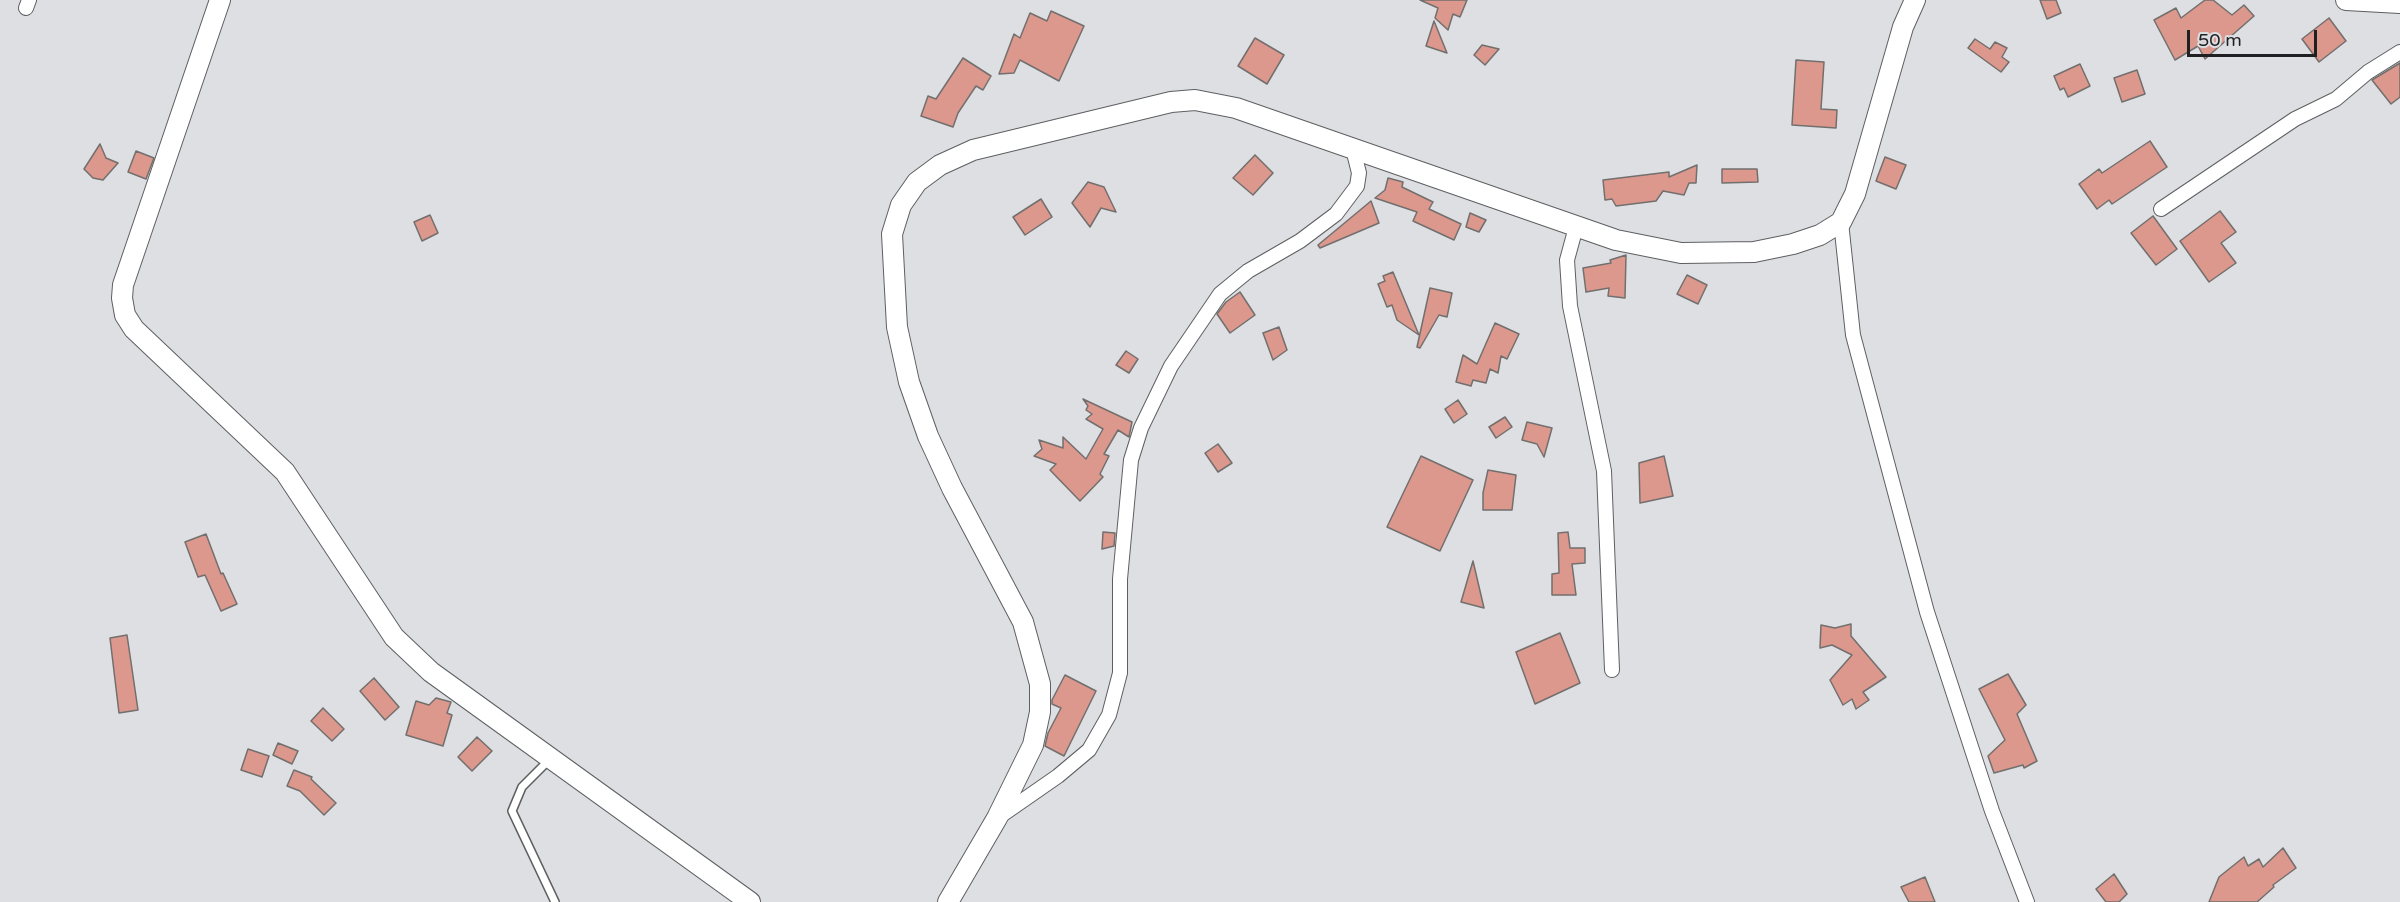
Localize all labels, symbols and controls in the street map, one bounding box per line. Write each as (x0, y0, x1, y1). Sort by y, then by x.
scale bar (2190, 18, 2320, 56)
text: 50 m (2198, 29, 2242, 51)

